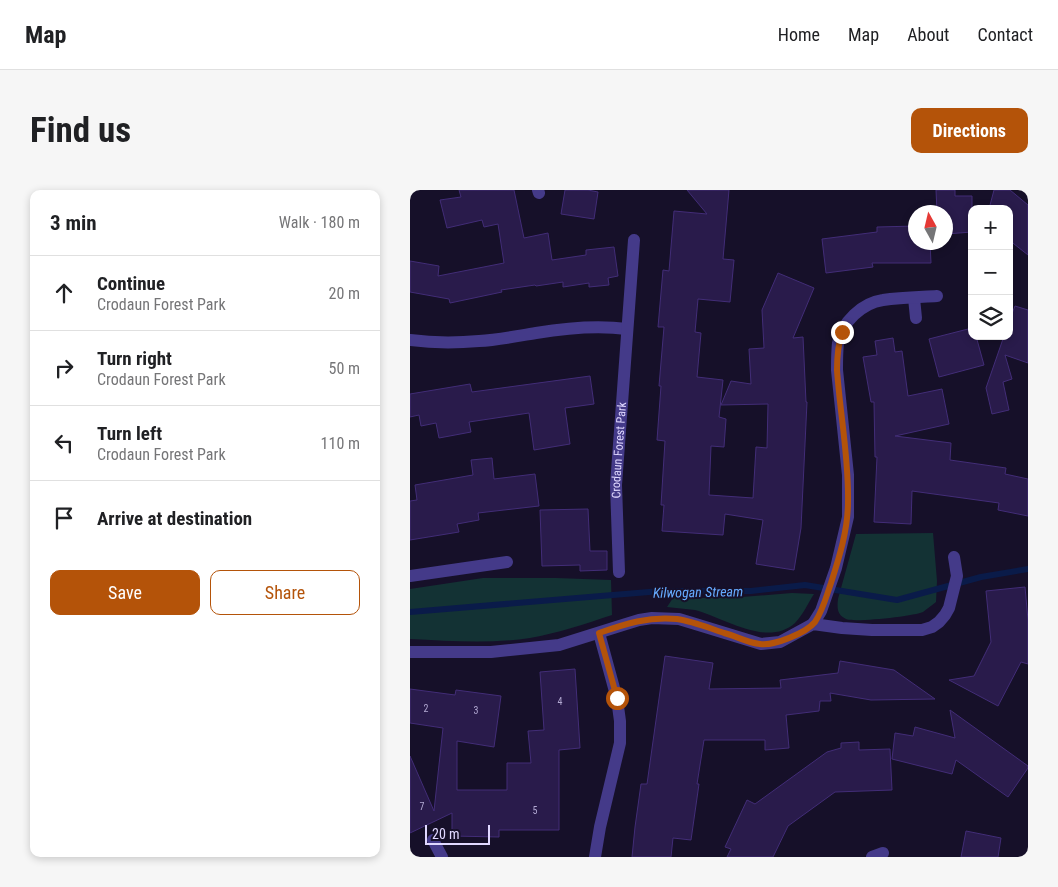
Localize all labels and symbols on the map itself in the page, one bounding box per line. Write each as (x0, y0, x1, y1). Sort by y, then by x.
north arrow (908, 205, 953, 250)
route end (831, 321, 854, 344)
street label: Crodaun Forest Park (609, 401, 629, 499)
water label: Kilwogan Stream (653, 583, 743, 601)
route start (606, 687, 629, 710)
house number: 4 (558, 696, 563, 707)
house number: 2 (424, 703, 429, 714)
house number: 3 (474, 705, 479, 716)
house number: 7 (420, 801, 425, 812)
house number: 5 (533, 805, 538, 816)
scale bar (425, 822, 490, 845)

